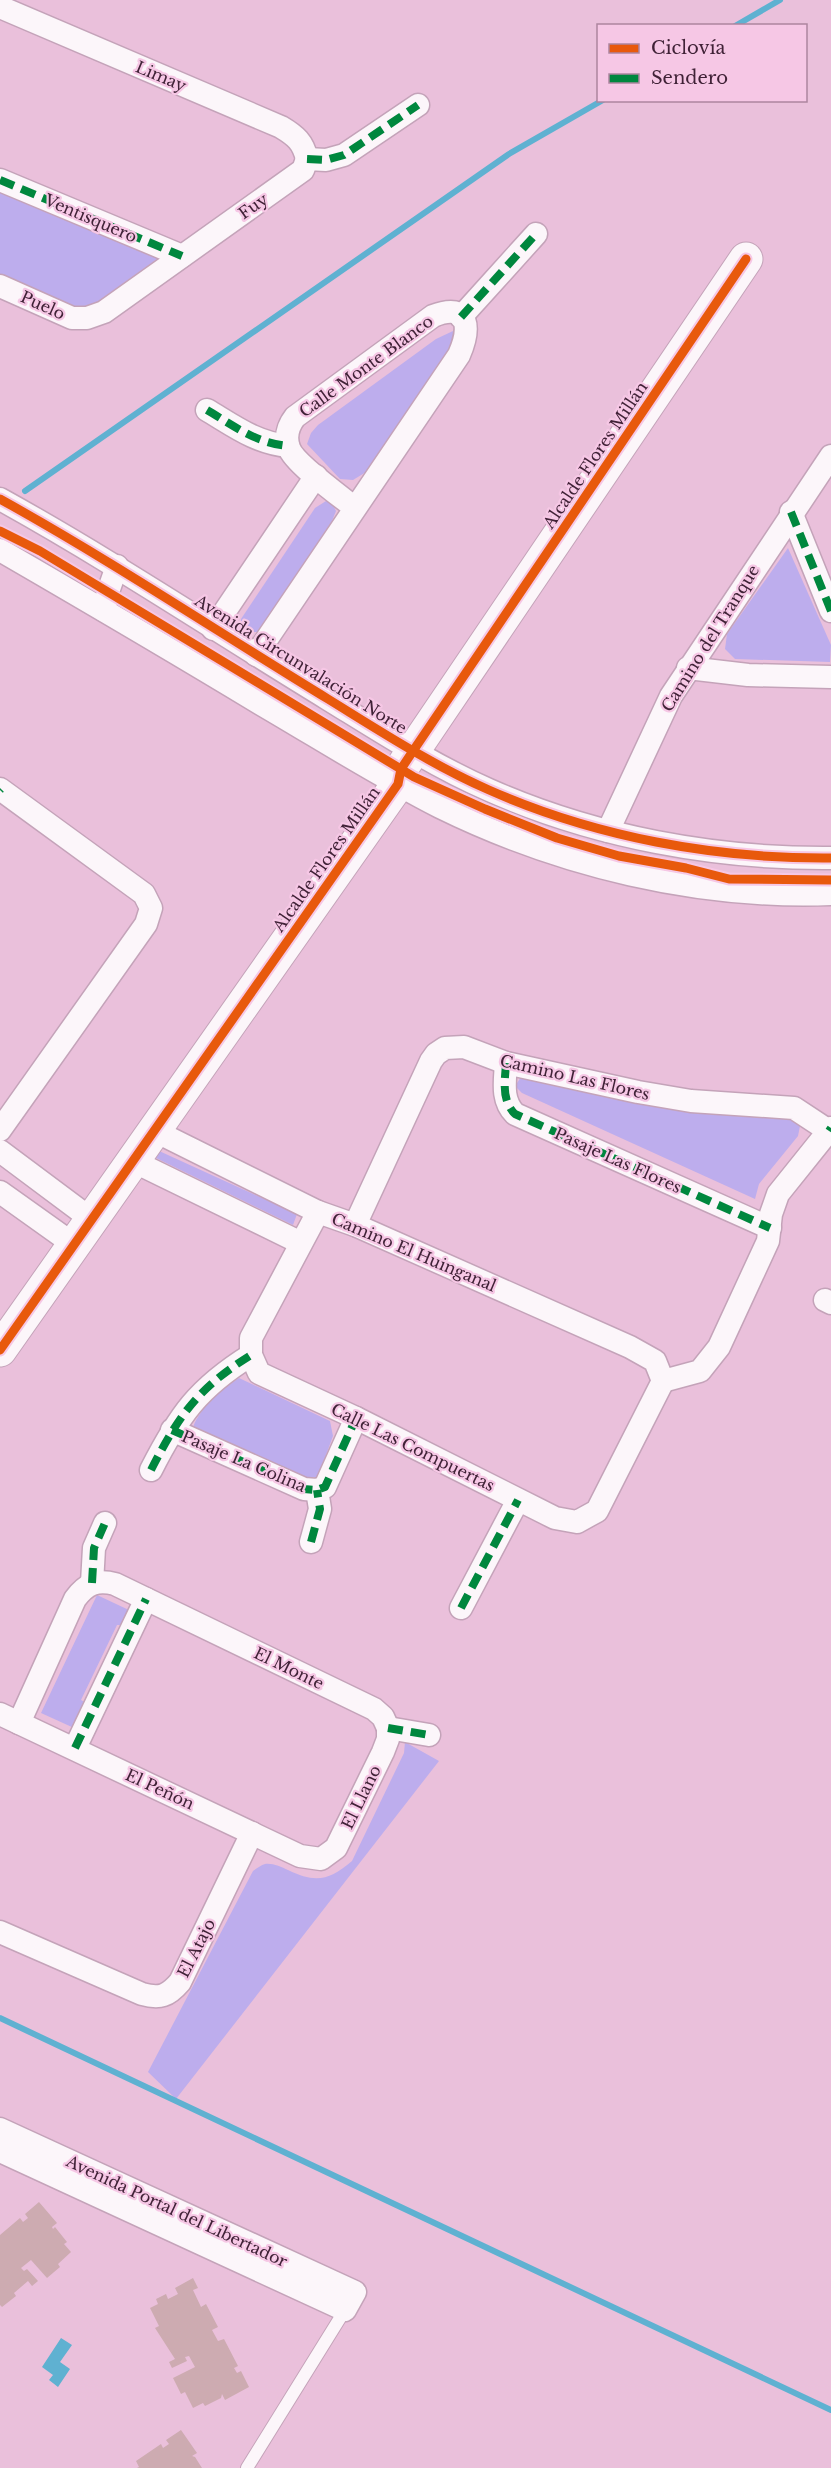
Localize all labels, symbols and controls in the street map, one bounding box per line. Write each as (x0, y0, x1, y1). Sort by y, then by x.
legend (597, 24, 807, 102)
text: Ciclovía (651, 37, 726, 59)
street label: Limay (133, 56, 190, 96)
text: Sendero (651, 67, 728, 89)
street label: Fuy (234, 188, 272, 223)
street label: Ventisquero (41, 189, 140, 246)
street label: Puelo (18, 286, 68, 324)
street label: Calle Monte Blanco (295, 311, 437, 421)
street label: Alcalde Flores Millán (538, 378, 652, 533)
street label: Camino del Tranque (657, 561, 763, 715)
street label: Avenida Circunvalación Norte (190, 590, 411, 738)
street label: Alcalde Flores Millán (268, 782, 384, 936)
street label: Camino Las Flores (498, 1050, 652, 1104)
street label: Pasaje Las Flores (551, 1123, 685, 1197)
street label: Camino El Huinganal (329, 1208, 499, 1296)
street label: Calle Las Compuertas (328, 1399, 498, 1495)
street label: Pasaje La Colina (179, 1426, 309, 1496)
street label: El Monte (251, 1643, 327, 1693)
street label: El Llano (337, 1762, 385, 1832)
street label: El Peñón (122, 1764, 198, 1814)
street label: El Atajo (173, 1915, 219, 1981)
street label: Avenida Portal del Libertador (62, 2150, 291, 2271)

